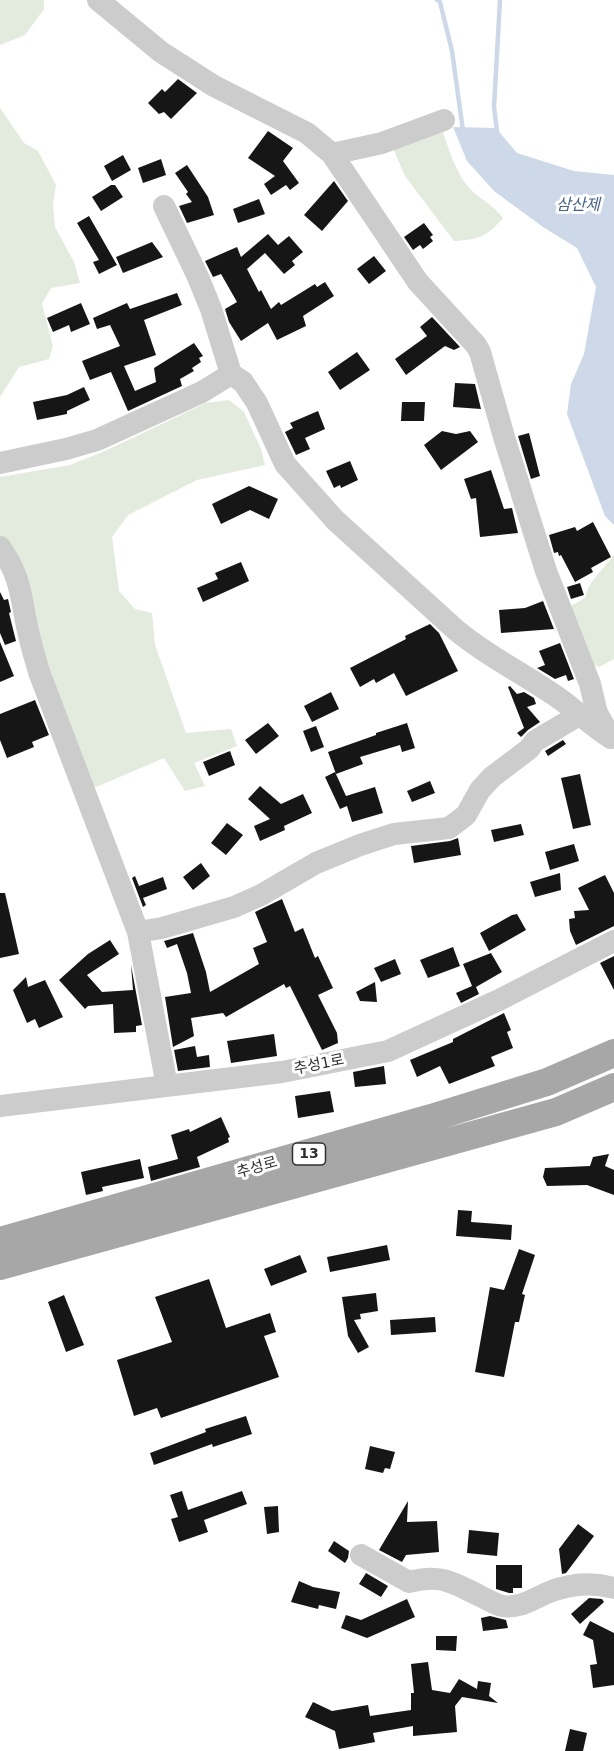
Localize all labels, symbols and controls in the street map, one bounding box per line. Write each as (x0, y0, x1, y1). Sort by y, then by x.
water label: 삼산제 (556, 196, 600, 216)
street label: 추성1로 (292, 1051, 346, 1079)
road number: 13 (292, 1143, 326, 1165)
street label: 추성로 (235, 1154, 279, 1182)

